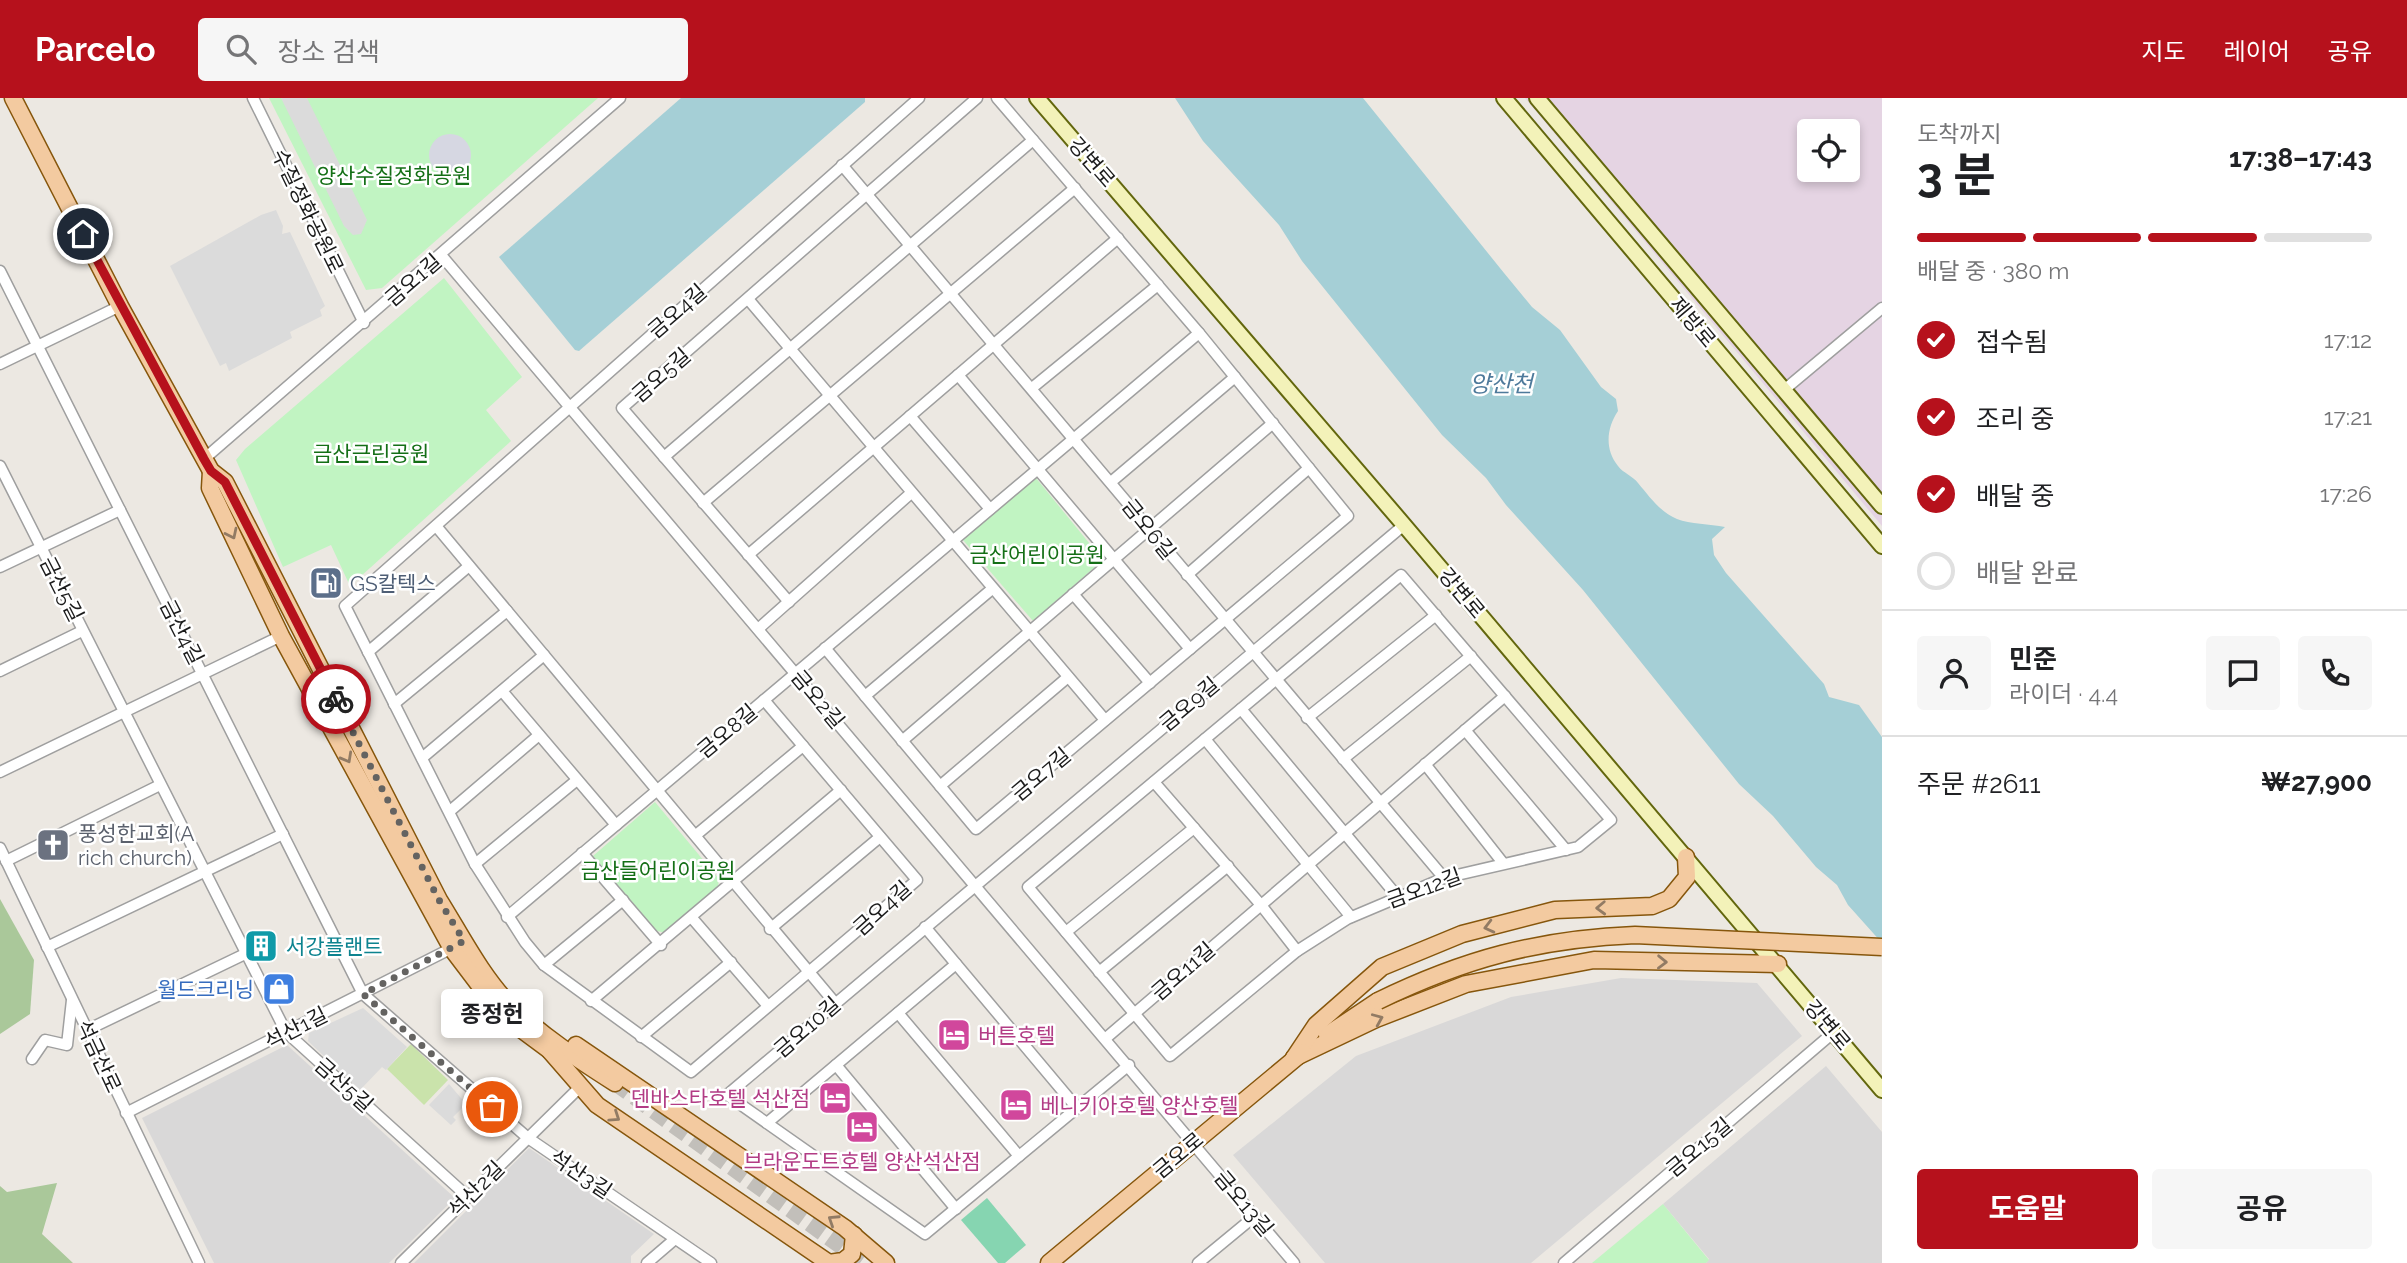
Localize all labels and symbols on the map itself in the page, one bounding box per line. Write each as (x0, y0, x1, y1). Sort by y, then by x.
street label: 강변로 (1064, 132, 1120, 192)
street label: 수질정화공원로 (267, 145, 349, 277)
park label: 양산수질정화공원 (317, 163, 471, 188)
pin (53, 204, 113, 264)
street label: 금오1길 (380, 249, 446, 311)
street label: 금오4길 (643, 279, 711, 343)
street label: 제방로 (1665, 292, 1721, 352)
street label: 금오5길 (627, 343, 695, 407)
water label: 양산천 (1469, 370, 1536, 397)
park label: 금산근린공원 (313, 441, 429, 466)
street label: 금오6길 (1117, 494, 1181, 564)
one-way arrow (223, 527, 237, 539)
park label: 금산어린이공원 (969, 542, 1105, 567)
street label: 금산5길 (35, 552, 89, 626)
street label: 강변로 (1434, 563, 1490, 623)
fuel station icon: GS칼텍스 (307, 564, 345, 602)
place label: GS칼텍스 (350, 571, 436, 596)
street label: 금산4길 (155, 595, 209, 669)
courier (301, 664, 371, 734)
street label: 금오2길 (786, 665, 850, 733)
street label: 금오9길 (1154, 672, 1224, 736)
street label: 금오8길 (692, 699, 762, 763)
street label: 금오7길 (1006, 742, 1076, 806)
one-way arrow (339, 750, 352, 763)
place label: 풍성한교회(A rich church) (78, 821, 194, 870)
church icon: 풍성한교회(A rich church) (34, 826, 72, 864)
park label: 금산들어린이공원 (581, 858, 735, 883)
street label: 금오12길 (1383, 863, 1465, 913)
street label: 금오4길 (848, 875, 916, 941)
one-way arrow (1596, 901, 1607, 916)
one-way arrow (1483, 919, 1495, 933)
building icon: 서강플랜트 (242, 927, 280, 965)
place label: 서강플랜트 (286, 934, 383, 959)
street label: 금오11길 (1146, 937, 1220, 1005)
one-way arrow (1657, 954, 1668, 969)
shop icon: 월드크리닝 (260, 970, 298, 1008)
place label: 월드크리닝 (157, 977, 254, 1002)
callout: 종정헌 (441, 988, 543, 1037)
street label: 금오10길 (769, 991, 845, 1063)
street label: 강변로 (1800, 995, 1856, 1055)
street label: 석산1길 (260, 1002, 332, 1054)
one-way arrow (1371, 1013, 1384, 1027)
street label: 석금산로 (71, 1016, 127, 1096)
hotel icon: 버튼호텔 (935, 1016, 973, 1054)
place label: 버튼호텔 (978, 1023, 1055, 1048)
street label: 금산5길 (310, 1052, 378, 1118)
pin (462, 1077, 522, 1137)
hotel icon: 덴바스타호텔 석산점 (816, 1079, 854, 1117)
place label: 덴바스타호텔 석산점 (631, 1086, 810, 1111)
hotel icon: 베니키아호텔 양산호텔 (997, 1086, 1035, 1124)
place label: 베니키아호텔 양산호텔 (1040, 1093, 1239, 1118)
hotel icon: 브라운도트호텔 양산석산점 (843, 1108, 881, 1146)
one-way arrow (607, 1109, 620, 1121)
street label: 금오15길 (1661, 1112, 1737, 1182)
street label: 금오로 (1148, 1127, 1208, 1183)
street label: 석산3길 (545, 1144, 617, 1204)
place label: 브라운도트호텔 양산석산점 (743, 1149, 981, 1174)
street label: 석산2길 (443, 1156, 509, 1222)
street label: 금오13길 (1209, 1165, 1279, 1241)
one-way arrow (828, 1215, 841, 1228)

